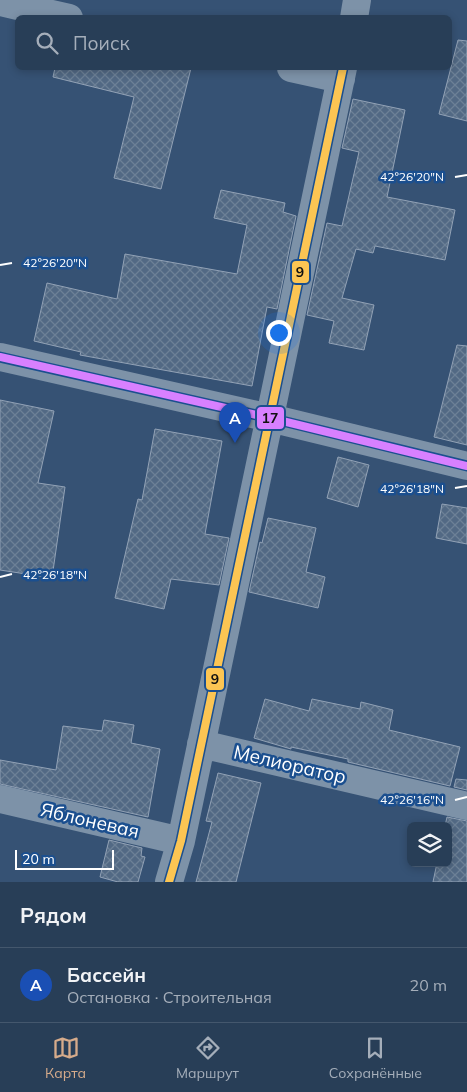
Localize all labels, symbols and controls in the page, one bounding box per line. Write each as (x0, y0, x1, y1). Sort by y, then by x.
search box (15, 15, 452, 70)
icon: search (33, 29, 61, 57)
text: Поиск (73, 31, 130, 55)
text: 42°26'20"N (380, 169, 444, 184)
text: 42°26'20"N (23, 255, 87, 270)
line badge: 9 (291, 260, 310, 284)
text: 9 (296, 263, 304, 281)
your location (266, 320, 292, 346)
pin: A (219, 402, 251, 443)
line badge: 17 (256, 406, 285, 430)
text: 17 (262, 409, 278, 427)
text: 42°26'18"N (380, 481, 444, 496)
text: 42°26'18"N (23, 567, 87, 582)
line badge: 9 (205, 667, 225, 691)
text: 9 (211, 670, 219, 688)
street label: Мелиоратор (231, 739, 349, 789)
text: 42°26'16"N (380, 792, 444, 807)
street label: Яблоневая (38, 797, 142, 843)
map controls (407, 822, 452, 867)
button: layers (407, 822, 452, 867)
scale bar (15, 847, 114, 870)
text: 20 m (22, 850, 55, 868)
text: Рядом (20, 902, 87, 928)
text: Бассейн (67, 963, 146, 987)
text: A (30, 975, 42, 995)
text: 20 m (410, 975, 447, 995)
text: Остановка · Строительная (67, 987, 272, 1007)
tab: Карта (45, 1034, 86, 1082)
tab: Маршрут (176, 1034, 239, 1082)
tab: Сохранённые (329, 1034, 422, 1082)

